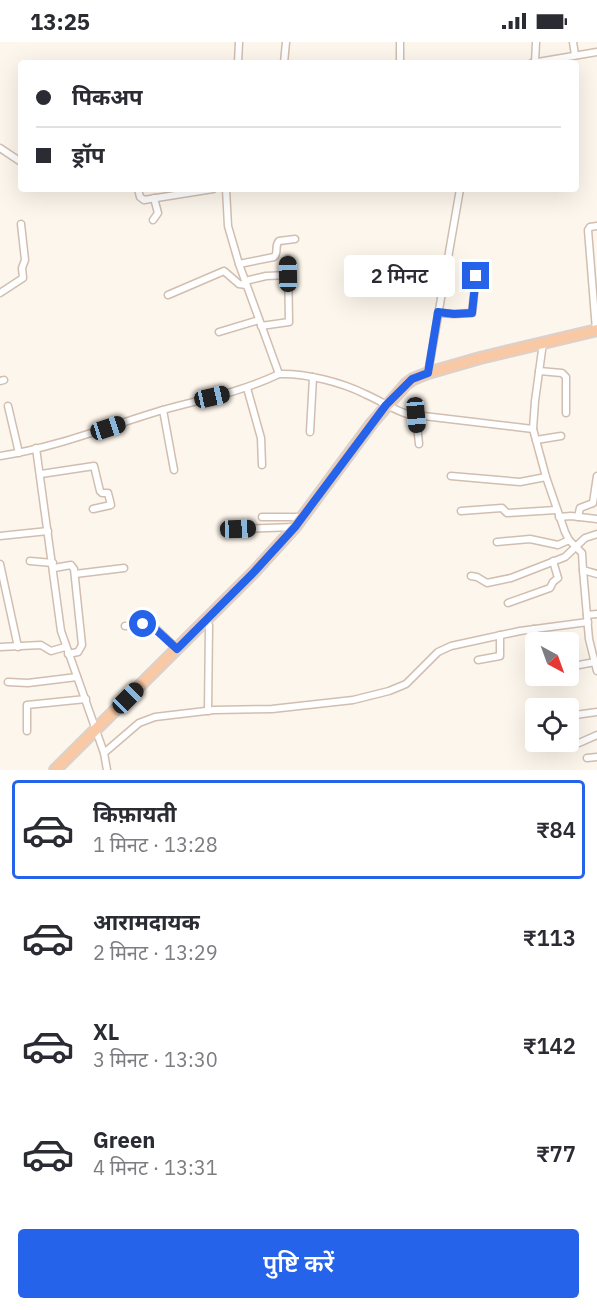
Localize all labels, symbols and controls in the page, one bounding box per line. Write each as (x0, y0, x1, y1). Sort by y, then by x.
text: 13:25 (30, 7, 90, 36)
text: पिकअप (72, 82, 143, 111)
text: ड्रॉप (72, 140, 105, 169)
callout: 2 मिनट (344, 255, 455, 297)
car (279, 256, 297, 292)
text: 2 मिनट (371, 262, 428, 289)
route end (462, 262, 489, 289)
car (192, 384, 232, 410)
car (405, 396, 427, 434)
car (88, 414, 128, 442)
car (220, 519, 256, 539)
route start (129, 610, 156, 637)
north arrow (525, 632, 579, 686)
map controls (525, 632, 579, 752)
car (109, 679, 147, 717)
button: locate (525, 698, 579, 752)
text: किफ़ायती (93, 799, 177, 828)
icon: car (21, 803, 75, 857)
text: ₹84 (536, 815, 576, 844)
text: 1 मिनट · 13:28 (93, 831, 218, 858)
text: आरामदायक (93, 907, 200, 936)
icon: car (21, 911, 75, 965)
text: ₹113 (523, 923, 576, 952)
text: 2 मिनट · 13:29 (93, 939, 218, 966)
text: XL (93, 1017, 119, 1046)
icon: car (21, 1019, 75, 1073)
text: ₹142 (523, 1031, 576, 1060)
text: 3 मिनट · 13:30 (93, 1046, 218, 1073)
text: Green (93, 1125, 155, 1154)
icon: car (21, 1127, 75, 1181)
text: ₹77 (536, 1139, 576, 1168)
text: 4 मिनट · 13:31 (93, 1154, 218, 1181)
button: पुष्टि करें (18, 1229, 579, 1298)

